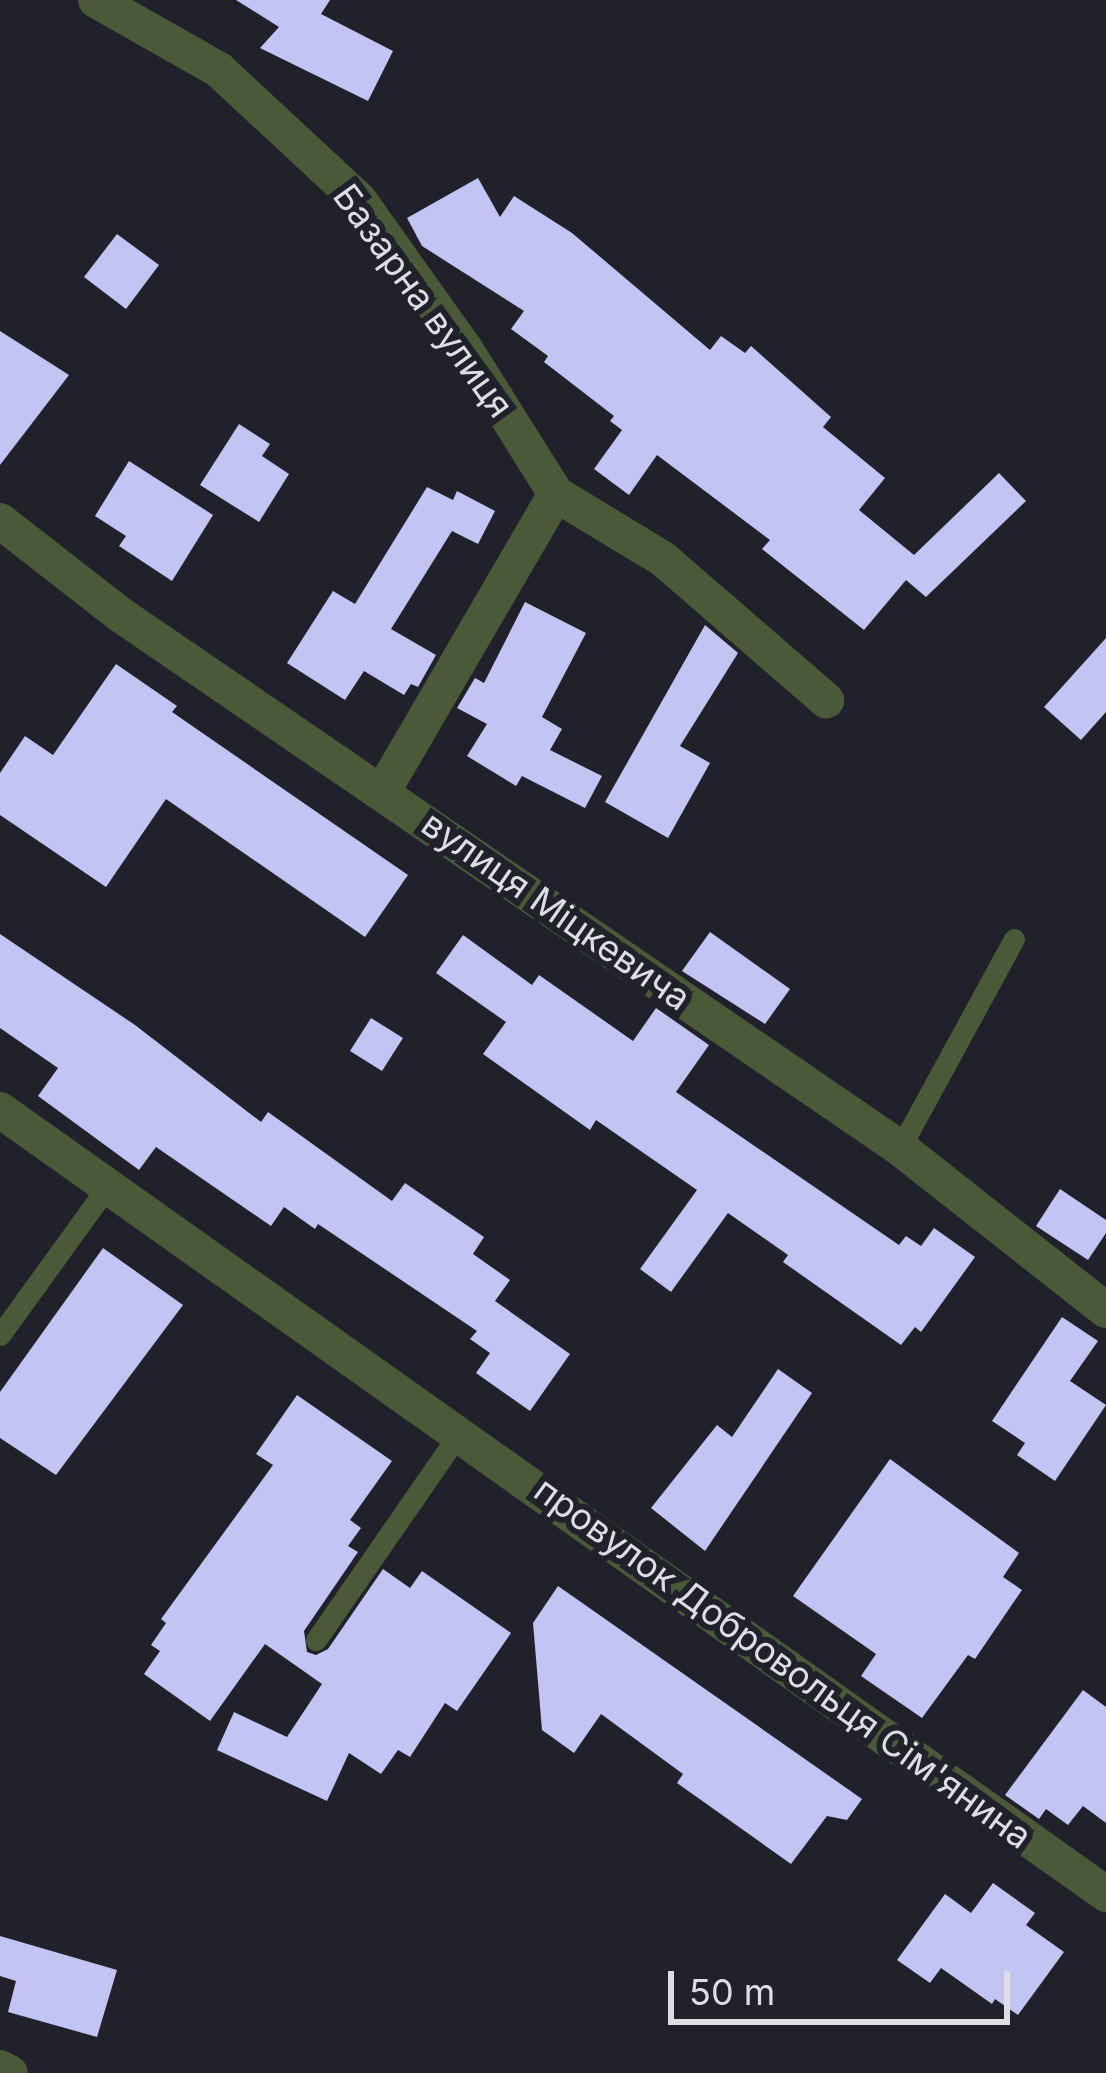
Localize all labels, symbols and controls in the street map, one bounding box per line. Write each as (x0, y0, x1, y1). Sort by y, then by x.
street label: Базарна вулиця (324, 176, 522, 426)
street label: вулиця Міцкевича (414, 802, 698, 1020)
street label: провулок Добровольця Сім'янина (526, 1468, 1040, 1858)
scale bar (674, 1947, 1016, 2021)
text: 50 m (689, 1970, 775, 2014)

